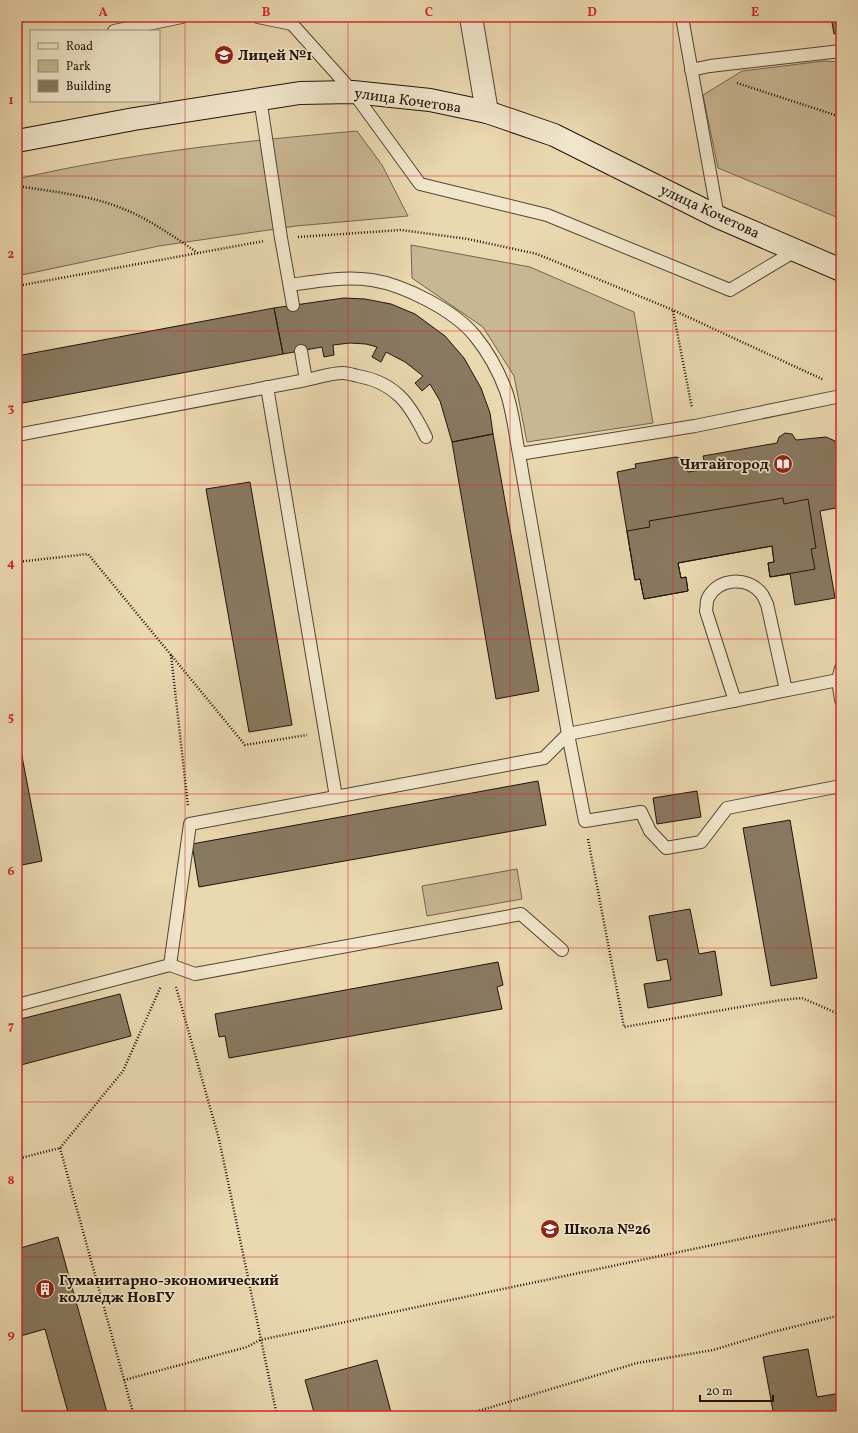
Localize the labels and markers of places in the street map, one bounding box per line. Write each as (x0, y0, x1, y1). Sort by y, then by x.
school or university icon: Лицей №1 (213, 44, 235, 66)
place label: Лицей №1 (238, 46, 312, 67)
library icon: Читайгород (772, 453, 794, 475)
place label: Читайгород (680, 455, 769, 476)
school or university icon: Школа №26 (539, 1218, 561, 1240)
place label: Школа №26 (564, 1220, 651, 1241)
place label: Гуманитарно-экономический колледж НовГУ (59, 1271, 279, 1309)
building icon: Гуманитарно-экономический колледж НовГУ (34, 1278, 56, 1300)

